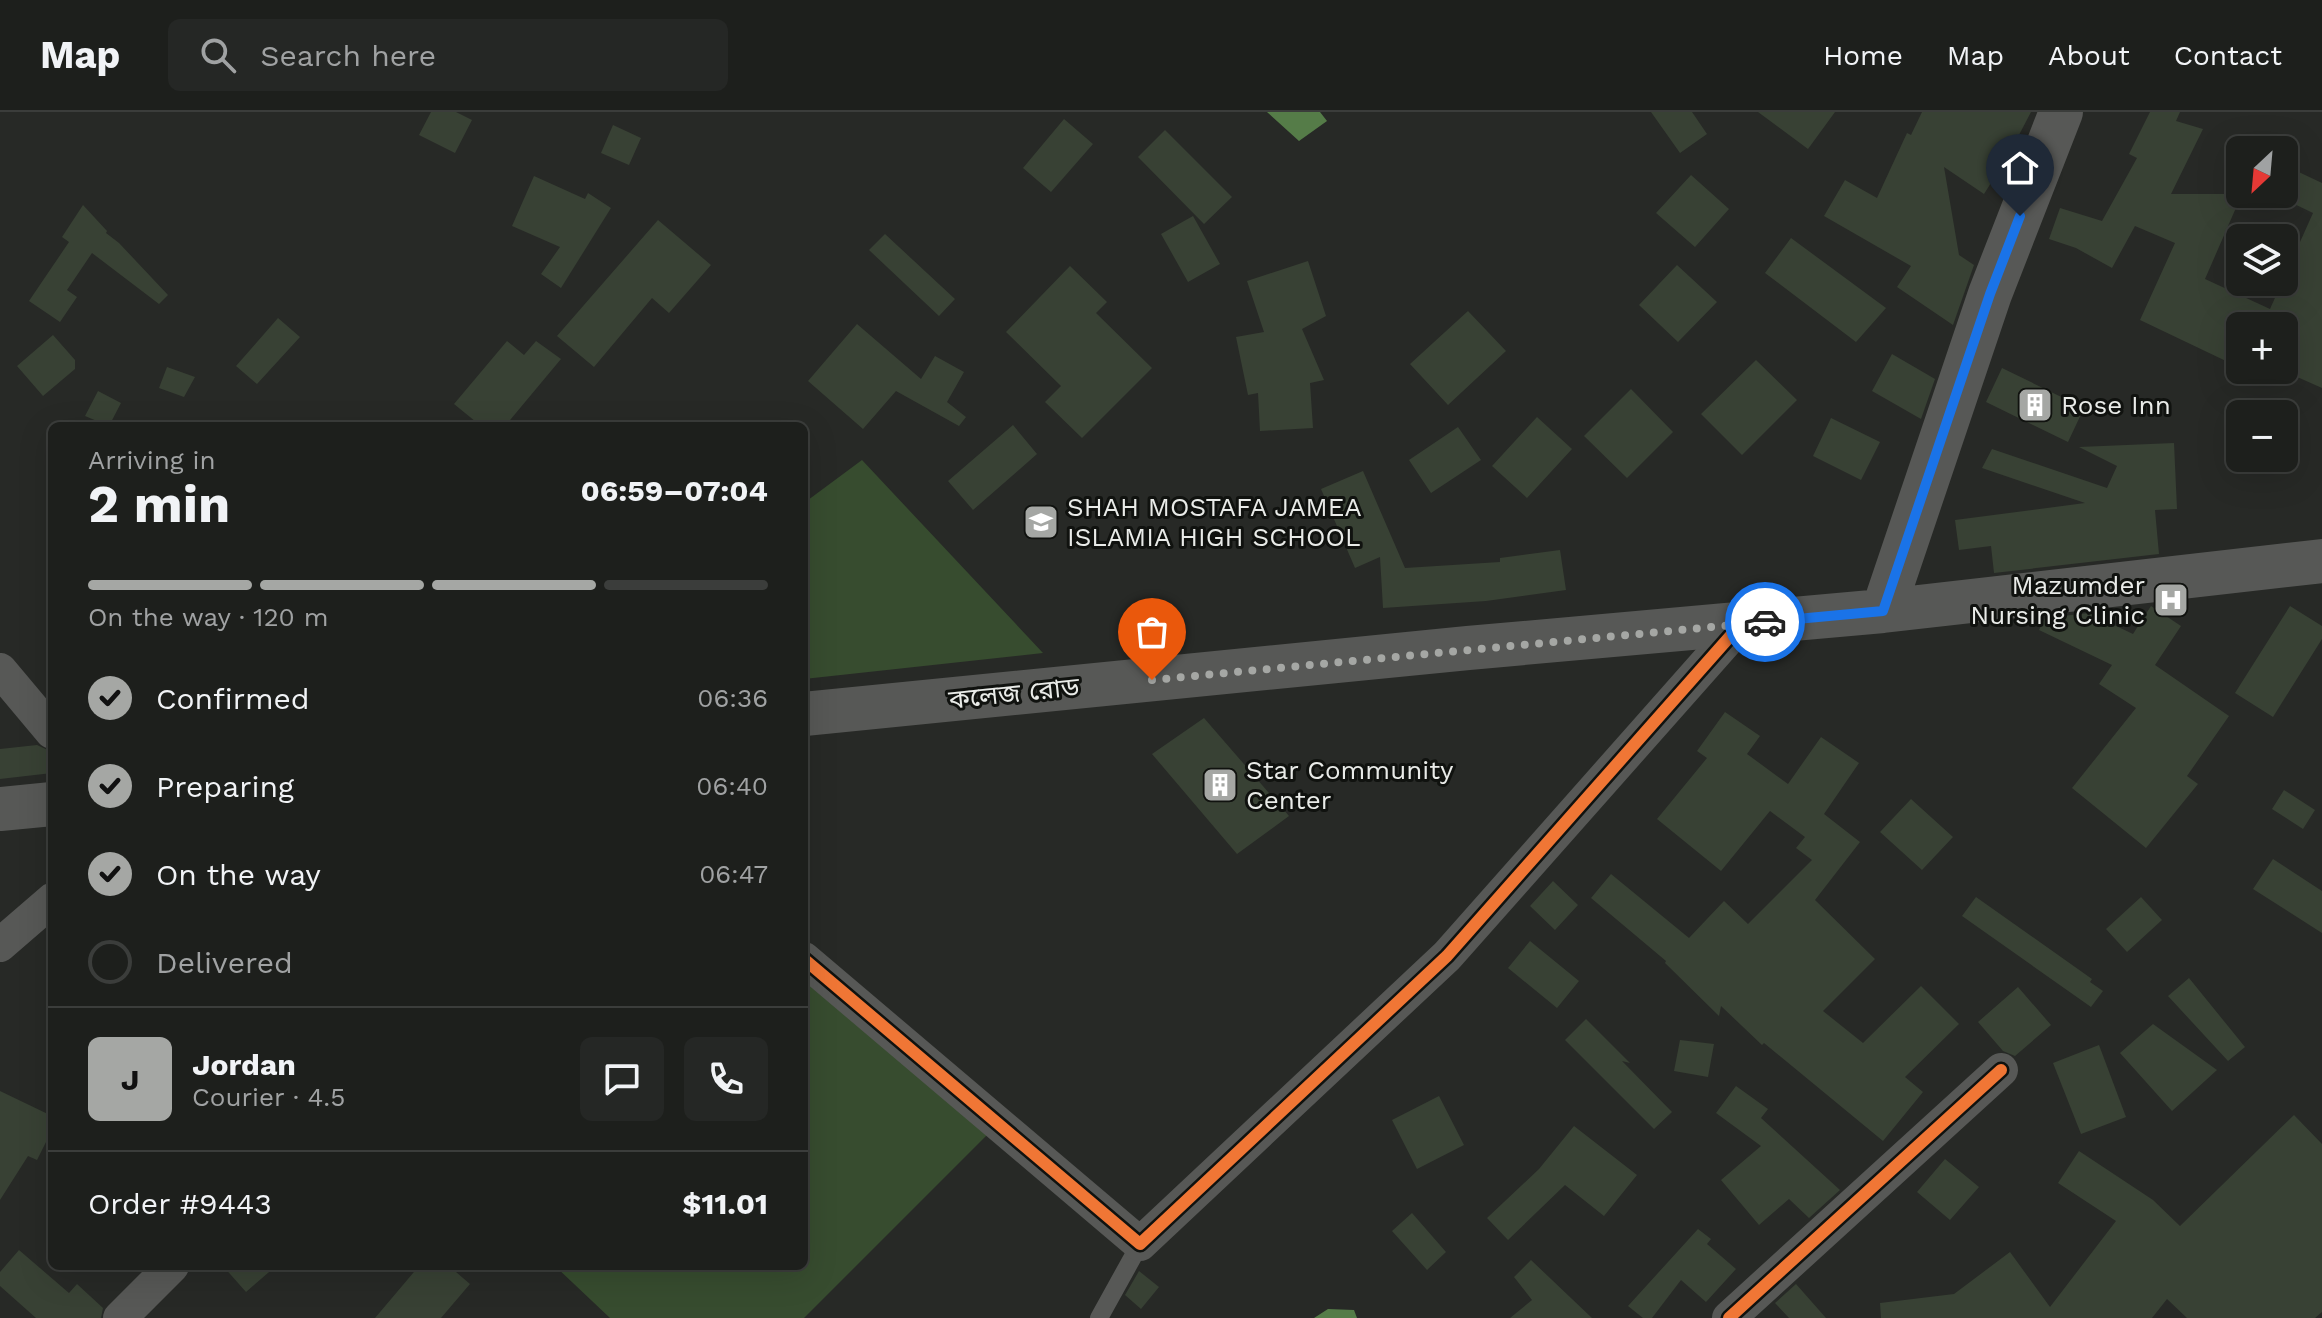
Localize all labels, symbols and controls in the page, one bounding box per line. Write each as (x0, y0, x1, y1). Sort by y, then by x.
search box (168, 19, 728, 91)
text: Map (40, 33, 120, 77)
icon: search (196, 33, 240, 77)
text: Search here (260, 38, 436, 73)
text: Home (1823, 39, 1903, 72)
text: Map (1947, 39, 2004, 72)
text: About (2048, 39, 2130, 72)
text: Contact (2174, 39, 2282, 72)
pin (1986, 134, 2054, 216)
north arrow (2226, 136, 2298, 208)
map controls (2226, 136, 2298, 472)
icon: home (1998, 146, 2042, 190)
button: layers (2226, 224, 2298, 296)
button: + (2226, 312, 2298, 384)
building icon: Rose Inn (2016, 386, 2054, 424)
place label: Rose Inn (2061, 390, 2171, 420)
button: − (2226, 400, 2298, 472)
text: Arriving in (88, 445, 216, 475)
text: 06:59–07:04 (580, 473, 768, 508)
text: 2 min (88, 474, 230, 535)
place label: SHAH MOSTAFA JAMEA ISLAMIA HIGH SCHOOL (1067, 492, 1362, 552)
school or university icon: SHAH MOSTAFA JAMEA ISLAMIA HIGH SCHOOL (1022, 503, 1060, 541)
place label: Mazumder Nursing Clinic (1970, 570, 2145, 630)
hospital icon: Mazumder Nursing Clinic (2152, 581, 2190, 619)
courier (1725, 582, 1805, 662)
pin (1118, 598, 1186, 680)
icon: car (1743, 600, 1787, 644)
text: On the way · 120 m (88, 602, 328, 632)
icon: bag (1130, 610, 1174, 654)
street label: কলেজ রোড (946, 671, 1081, 715)
icon: check (88, 676, 132, 720)
text: Confirmed (156, 681, 310, 716)
text: 06:36 (697, 683, 768, 713)
place label: Star Community Center (1246, 755, 1454, 815)
icon: check (88, 764, 132, 808)
building icon: Star Community Center (1201, 766, 1239, 804)
text: Preparing (156, 769, 294, 804)
text: 06:40 (696, 771, 768, 801)
icon: check (88, 852, 132, 896)
text: On the way (156, 857, 321, 892)
text: 06:47 (699, 859, 768, 889)
text: Delivered (156, 945, 293, 980)
button: chat (580, 1037, 664, 1121)
button: phone (684, 1037, 768, 1121)
text: Jordan (192, 1047, 296, 1082)
text: J (121, 1062, 139, 1097)
text: Courier · 4.5 (192, 1082, 345, 1112)
text: Order #9443 (88, 1186, 272, 1221)
text: $11.01 (682, 1186, 768, 1221)

